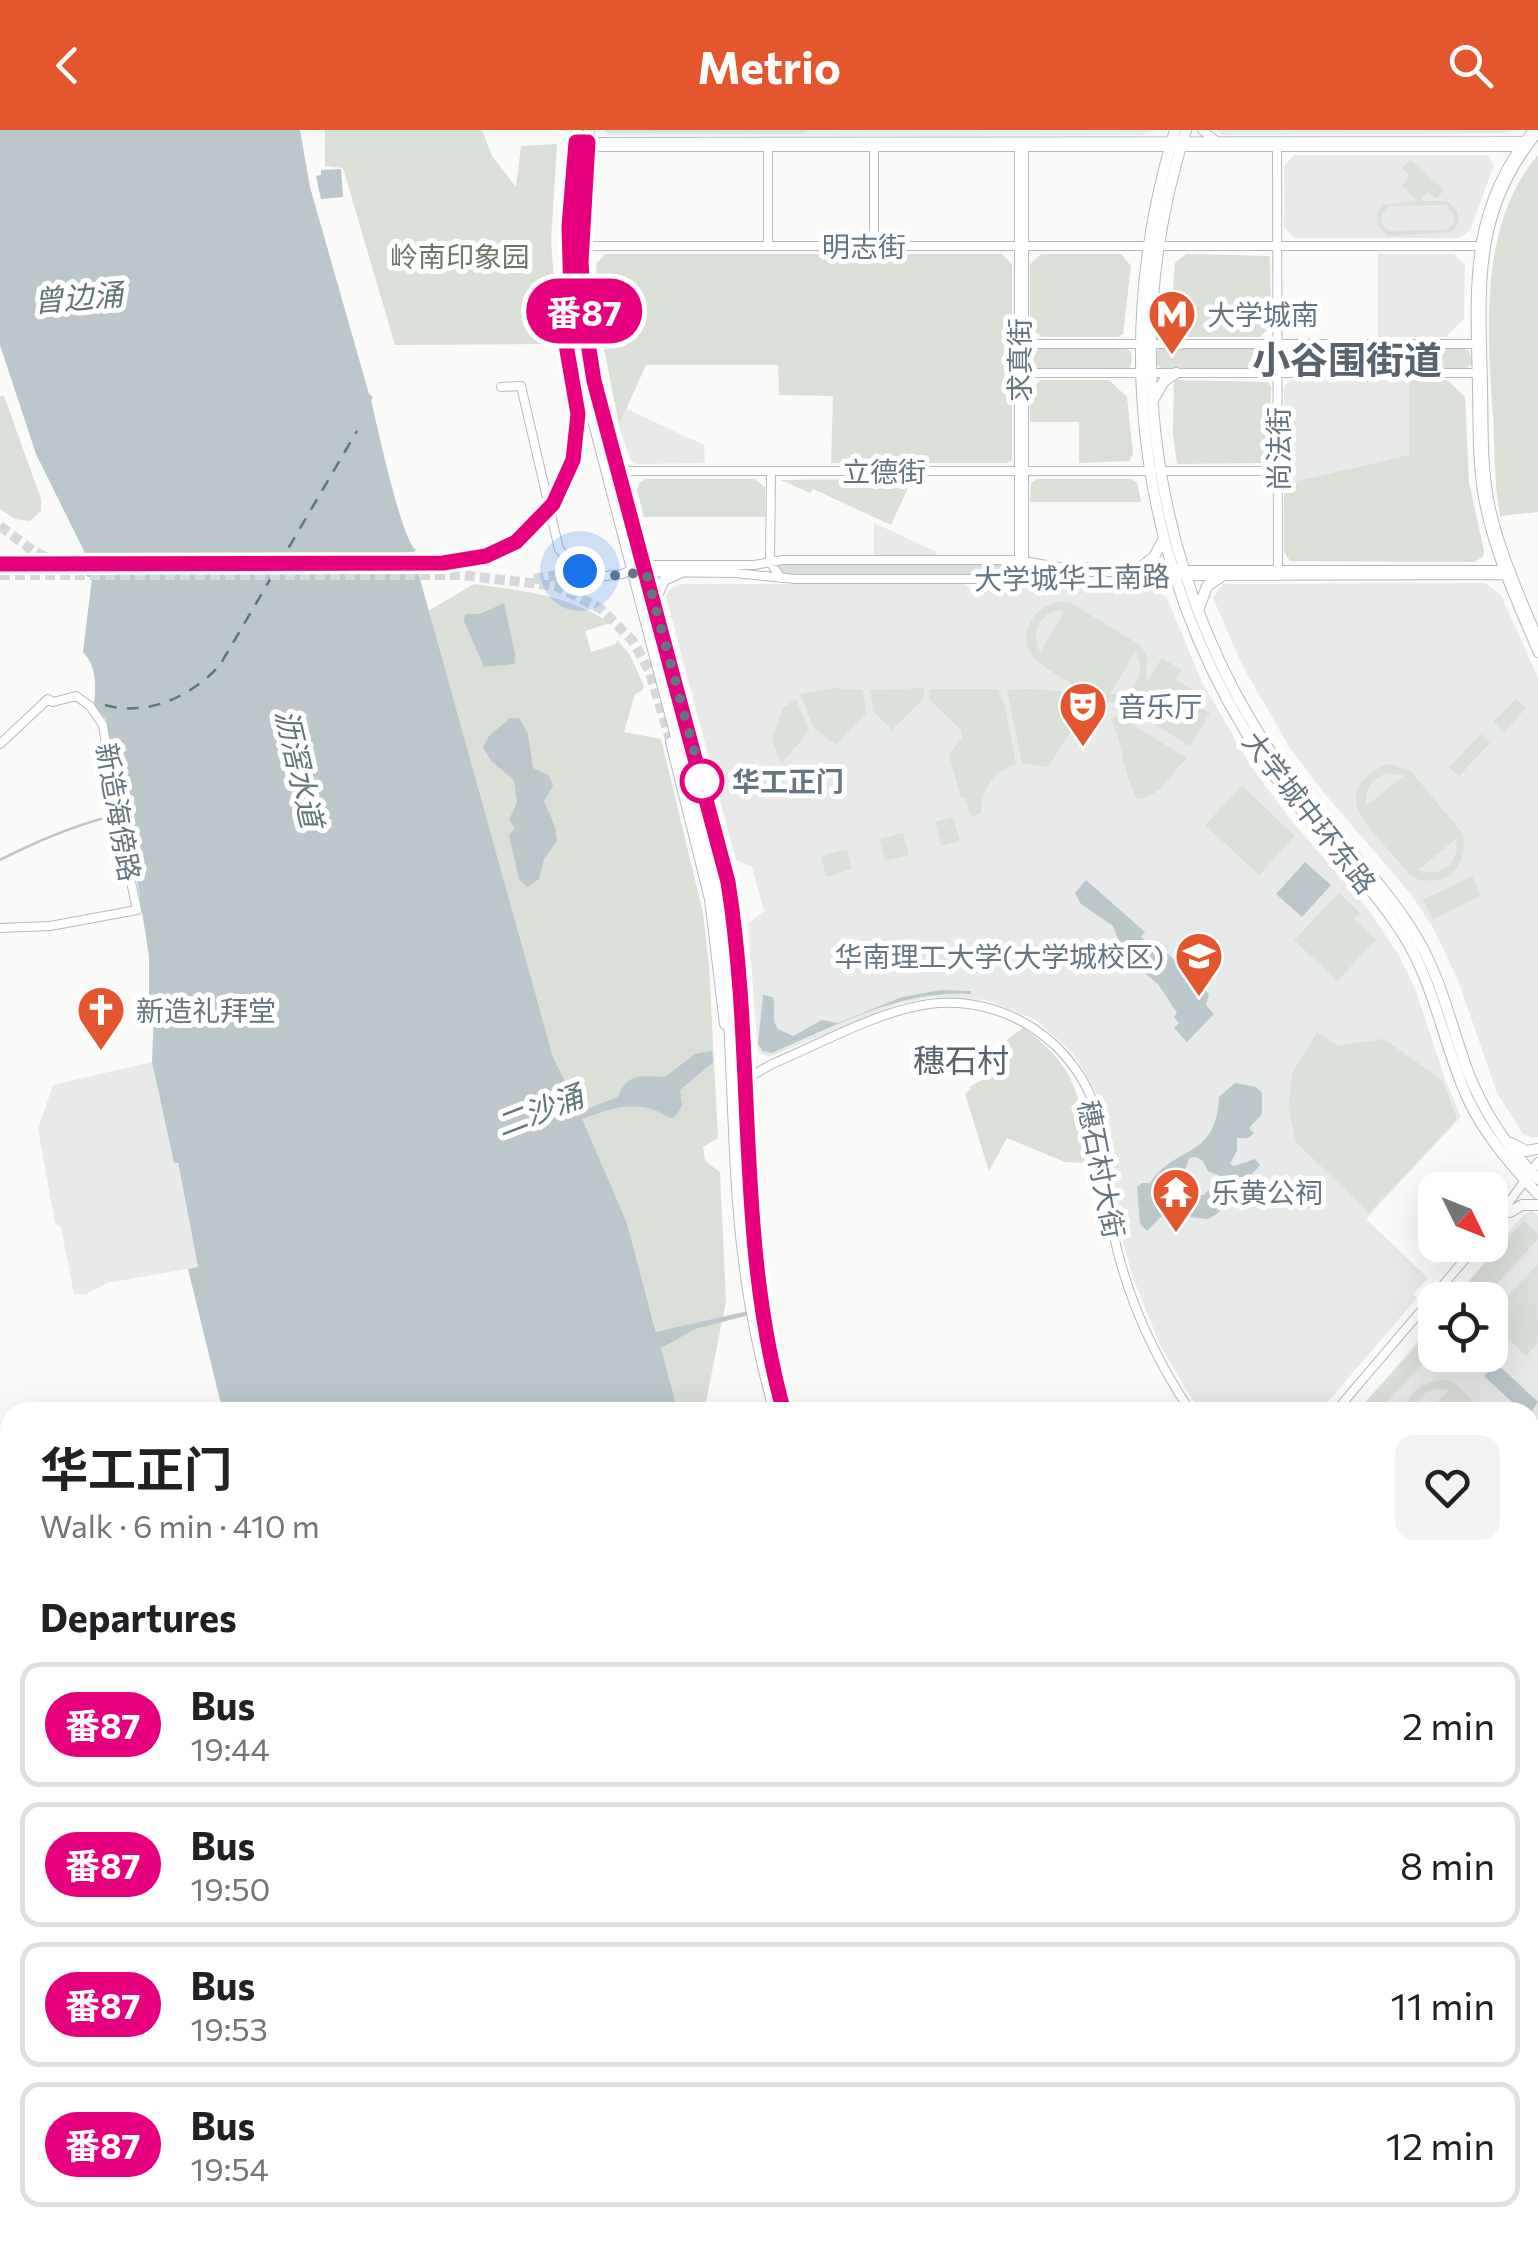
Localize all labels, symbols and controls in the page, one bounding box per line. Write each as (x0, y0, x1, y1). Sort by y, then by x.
icon: back (40, 38, 95, 93)
text: Metrio (697, 38, 841, 93)
icon: search (1443, 38, 1498, 93)
street label: 明志街 (822, 229, 906, 263)
park label: 岭南印象园 (390, 239, 530, 273)
water label: 曾边涌 (32, 273, 127, 318)
line badge: 番87 (526, 278, 642, 344)
metro station icon: 大学城南 (1146, 288, 1198, 356)
text: 番87 (546, 290, 622, 333)
place label: 大学城南 (1207, 297, 1319, 331)
street label: 求真街 (1002, 318, 1036, 402)
district label: 小谷围街道 (1252, 335, 1442, 382)
street label: 尚法街 (1261, 407, 1295, 491)
street label: 立德街 (842, 454, 926, 488)
your location (555, 546, 605, 596)
street label: 大学城华工南路 (974, 558, 1170, 596)
theatre icon: 音乐厅 (1057, 680, 1109, 748)
place label: 音乐厅 (1118, 689, 1202, 723)
water label: 沥滘水道 (269, 705, 333, 835)
street label: 大学城中环东路 (1236, 724, 1384, 900)
street label: 新造海傍路 (90, 740, 148, 884)
marker: 华工正门 (681, 760, 723, 802)
place label: 华工正门 (732, 764, 844, 798)
school or university icon: 华南理工大学(大学城校区) (1173, 930, 1225, 998)
place label: 华南理工大学(大学城校区) (834, 939, 1164, 973)
church icon: 新造礼拜堂 (75, 984, 127, 1052)
place label: 新造礼拜堂 (136, 993, 276, 1027)
district label: 穗石村 (913, 1039, 1009, 1079)
water label: 二沙涌 (490, 1075, 590, 1142)
street label: 穗石村大街 (1072, 1097, 1132, 1241)
temple icon: 乐黄公祠 (1150, 1166, 1202, 1234)
north arrow (1418, 1172, 1508, 1262)
map controls (1418, 1172, 1508, 1372)
place label: 乐黄公祠 (1211, 1175, 1323, 1209)
button: locate (1418, 1282, 1508, 1372)
button: heart (1395, 1435, 1500, 1540)
text: 华工正门 (40, 1438, 232, 1497)
text: Walk · 6 min · 410 m (40, 1505, 320, 1545)
text: Departures (40, 1593, 237, 1640)
text: Bus (191, 1681, 255, 1728)
text: 2 min (1402, 1701, 1495, 1748)
text: 番87 (65, 1703, 141, 1746)
text: 19:44 (191, 1728, 270, 1768)
text: Bus (191, 1821, 255, 1868)
text: 8 min (1400, 1841, 1495, 1888)
text: 番87 (65, 1843, 141, 1886)
text: 19:50 (191, 1868, 270, 1908)
text: Bus (191, 1961, 255, 2008)
text: 11 min (1391, 1981, 1495, 2028)
text: 番87 (65, 1983, 141, 2026)
text: 19:53 (191, 2008, 268, 2048)
text: Bus (191, 2101, 255, 2148)
text: 12 min (1386, 2121, 1495, 2168)
text: 番87 (65, 2123, 141, 2166)
text: 19:54 (191, 2148, 269, 2188)

